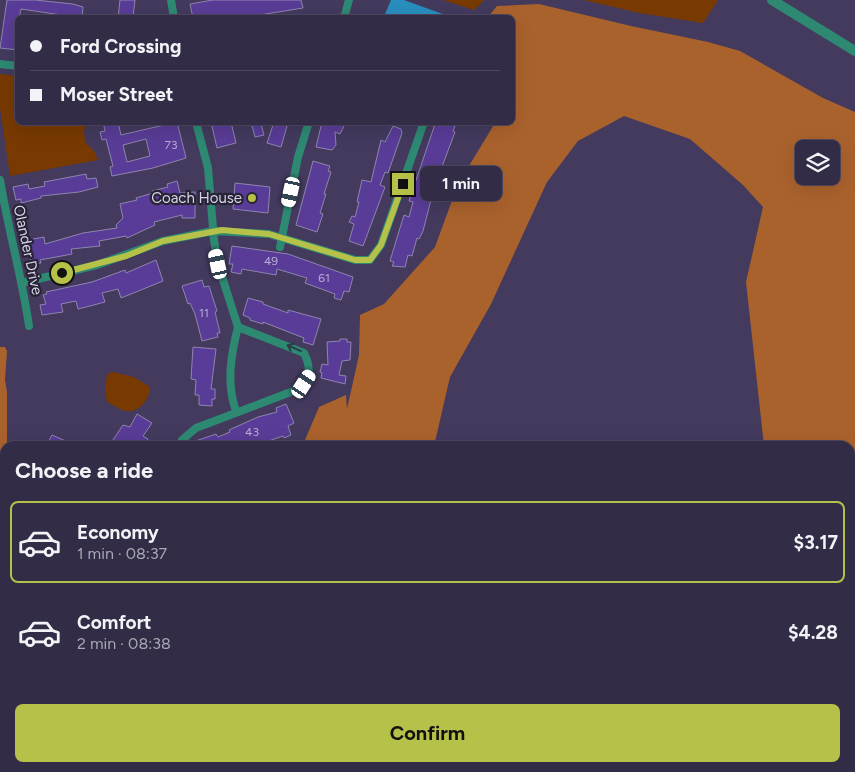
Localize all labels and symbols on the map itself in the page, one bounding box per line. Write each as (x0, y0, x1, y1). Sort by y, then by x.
house number: 73 (165, 138, 177, 152)
callout: 1 min (420, 166, 503, 202)
route end (392, 173, 414, 195)
car (280, 176, 301, 208)
place label: Coach House (151, 189, 242, 207)
marker: Coach House (246, 192, 258, 204)
street label: Olander Drive (10, 203, 46, 297)
car (207, 248, 228, 280)
house number: 49 (264, 254, 278, 268)
route start (51, 262, 73, 284)
house number: 61 (318, 271, 330, 285)
house number: 11 (199, 306, 209, 320)
one-way arrow (287, 343, 302, 353)
car (289, 367, 318, 401)
house number: 43 (245, 425, 259, 439)

